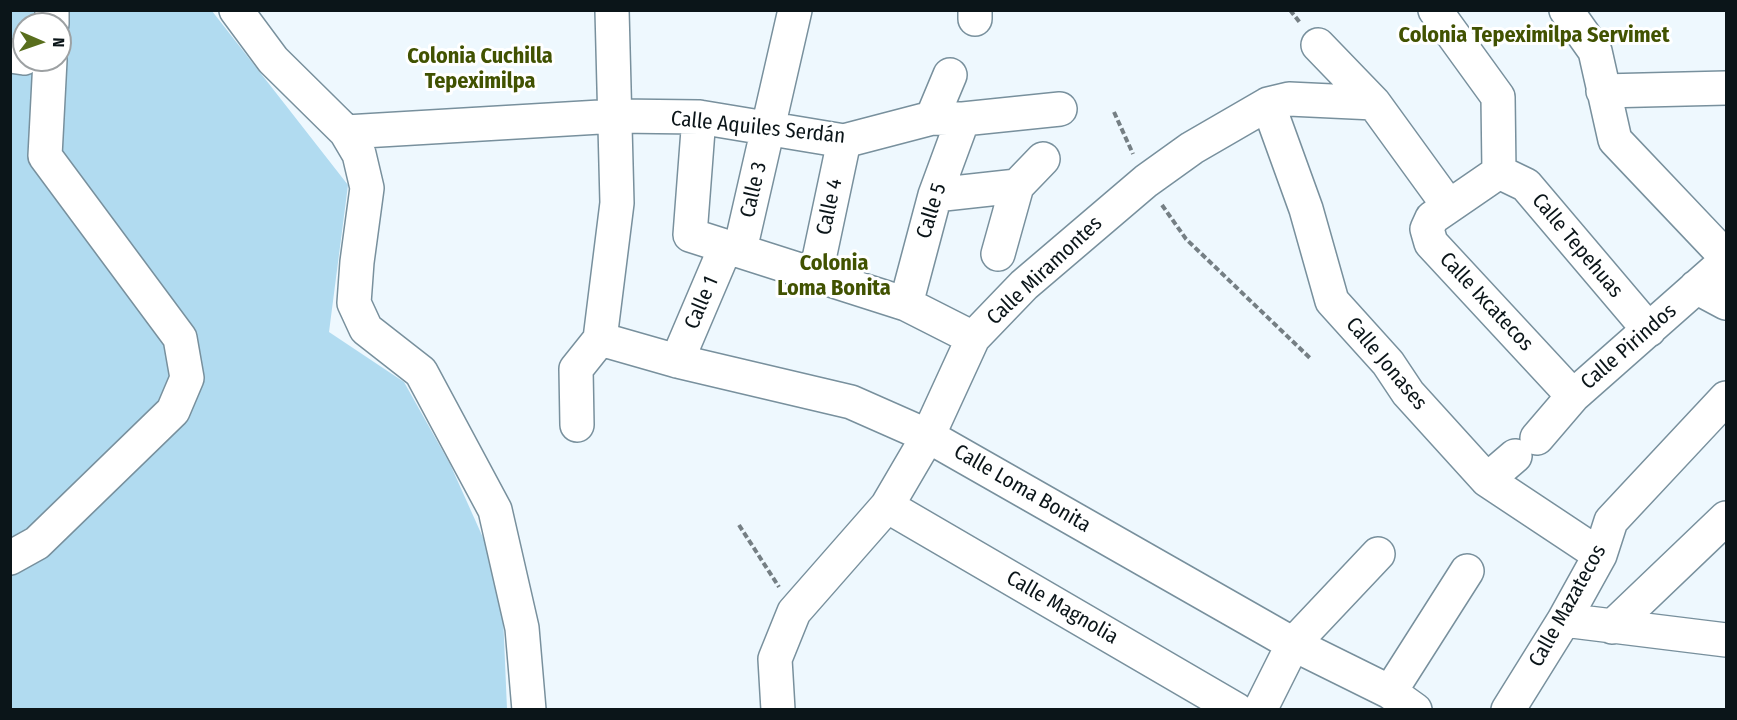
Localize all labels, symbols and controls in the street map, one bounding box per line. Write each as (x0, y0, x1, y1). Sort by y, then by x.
north arrow (12, 12, 72, 72)
district label: Colonia Tepeximilpa Servimet (1399, 23, 1669, 49)
text: N (49, 37, 68, 48)
district label: Colonia Cuchilla Tepeximilpa (407, 44, 553, 96)
street label: Calle Aquiles Serdán (670, 106, 846, 150)
street label: Calle 3 (735, 160, 773, 220)
street label: Calle 4 (812, 177, 848, 237)
street label: Calle 5 (912, 180, 952, 242)
street label: Calle Tepehuas (1526, 189, 1628, 303)
street label: Calle Miramontes (982, 211, 1108, 331)
street label: Calle Ixcatecos (1434, 247, 1538, 357)
district label: Colonia Loma Bonita (777, 251, 891, 302)
street label: Calle 1 (680, 273, 724, 333)
street label: Calle Pirindos (1576, 299, 1682, 395)
street label: Calle Jonases (1340, 313, 1432, 415)
street label: Calle Loma Bonita (949, 440, 1095, 538)
street label: Calle Mazatecos (1524, 540, 1612, 672)
street label: Calle Magnolia (1002, 566, 1122, 650)

